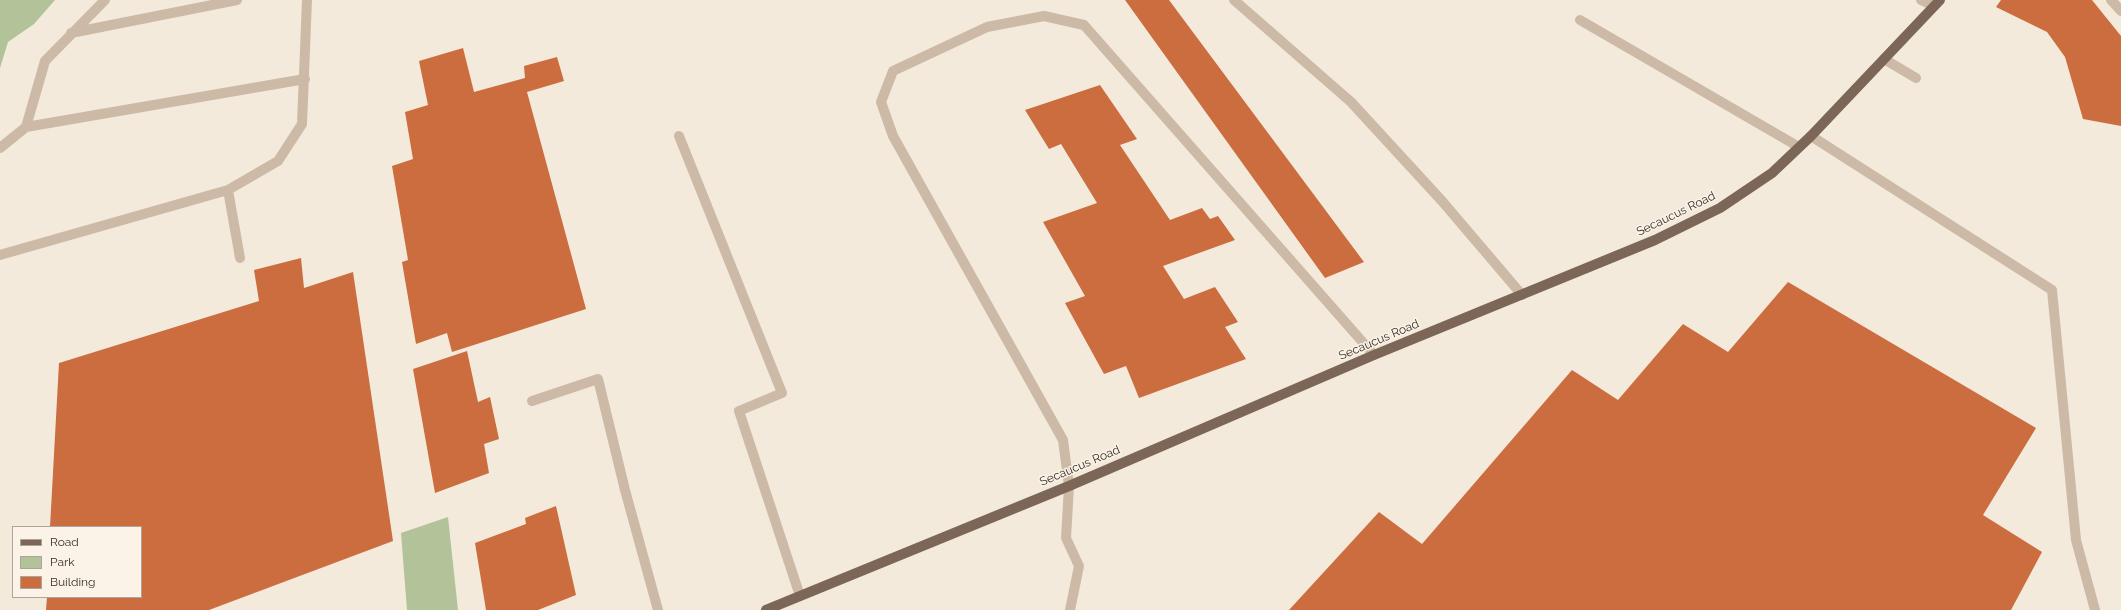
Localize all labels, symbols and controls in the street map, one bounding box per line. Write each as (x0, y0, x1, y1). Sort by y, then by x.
street label: Secaucus Road (1634, 189, 1718, 239)
street label: Secaucus Road (1337, 317, 1421, 363)
street label: Secaucus Road (1038, 443, 1122, 489)
legend (12, 526, 142, 598)
text: Road (50, 535, 79, 549)
text: Park (50, 555, 75, 569)
text: Building (50, 575, 96, 589)

